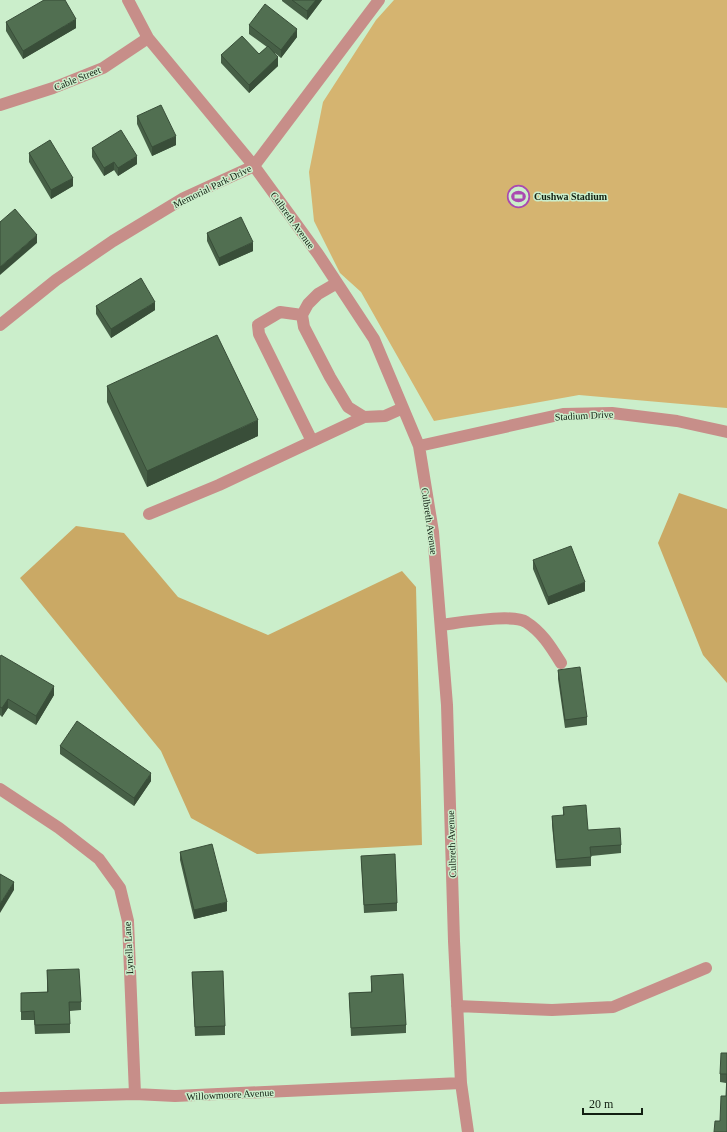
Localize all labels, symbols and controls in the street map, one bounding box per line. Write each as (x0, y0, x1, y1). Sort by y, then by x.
street label: Cable Street (52, 64, 102, 93)
street label: Memorial Park Drive (171, 163, 254, 210)
sports icon: Cushwa Stadium (506, 183, 532, 209)
street label: Culbreth Avenue (268, 190, 317, 251)
place label: Cushwa Stadium (534, 191, 608, 202)
street label: Stadium Drive (554, 408, 614, 423)
street label: Culbreth Avenue (419, 487, 440, 556)
street label: Culbreth Avenue (445, 810, 458, 878)
street label: Lynella Lane (122, 921, 135, 974)
street label: Willowmoore Avenue (186, 1087, 275, 1102)
scale bar (583, 1090, 642, 1116)
text: 20 m (589, 1097, 614, 1111)

